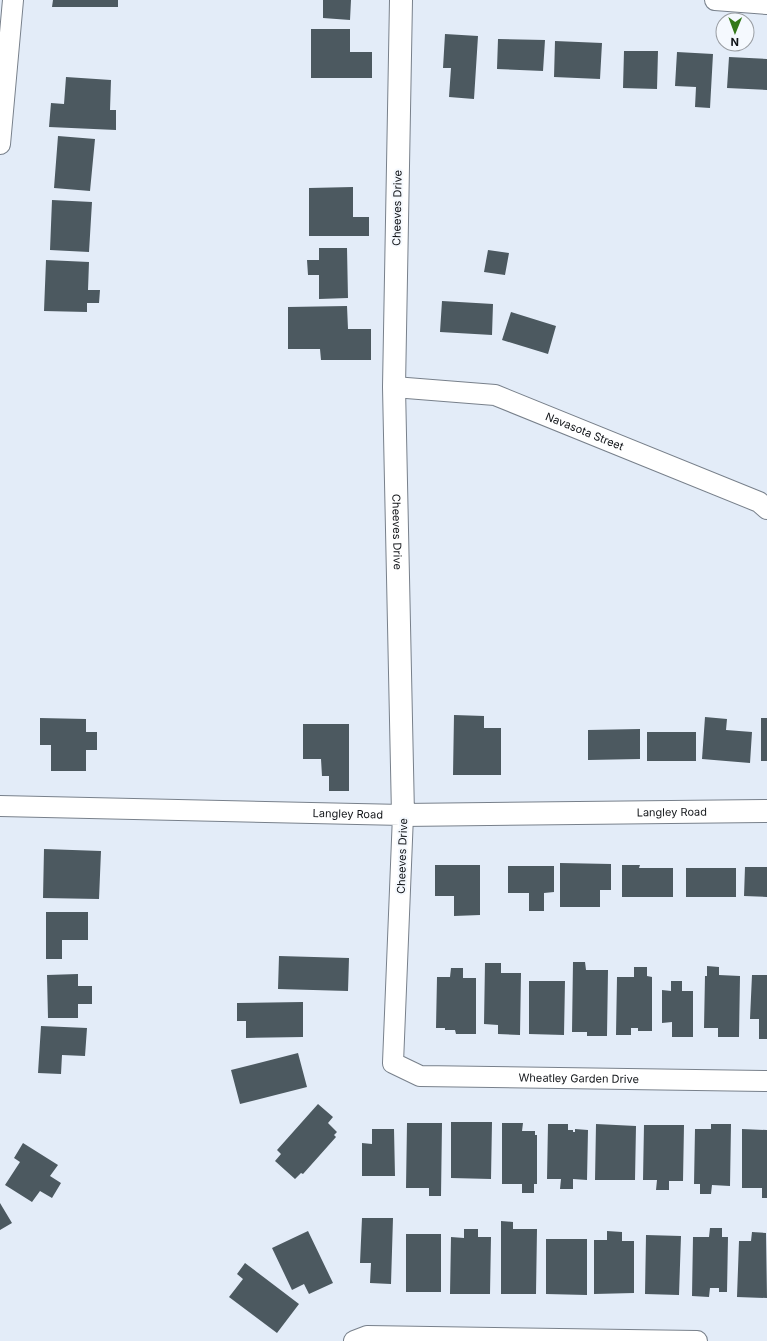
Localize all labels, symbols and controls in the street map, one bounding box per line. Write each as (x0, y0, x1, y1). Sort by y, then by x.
north arrow (715, 12, 755, 52)
text: N (731, 35, 739, 49)
street label: Cheeves Drive (389, 170, 405, 246)
street label: Navasota Street (543, 409, 626, 454)
street label: Cheeves Drive (389, 494, 405, 570)
street label: Langley Road (637, 805, 707, 819)
street label: Langley Road (313, 806, 383, 822)
street label: Cheeves Drive (394, 818, 410, 894)
street label: Wheatley Garden Drive (518, 1070, 639, 1086)

